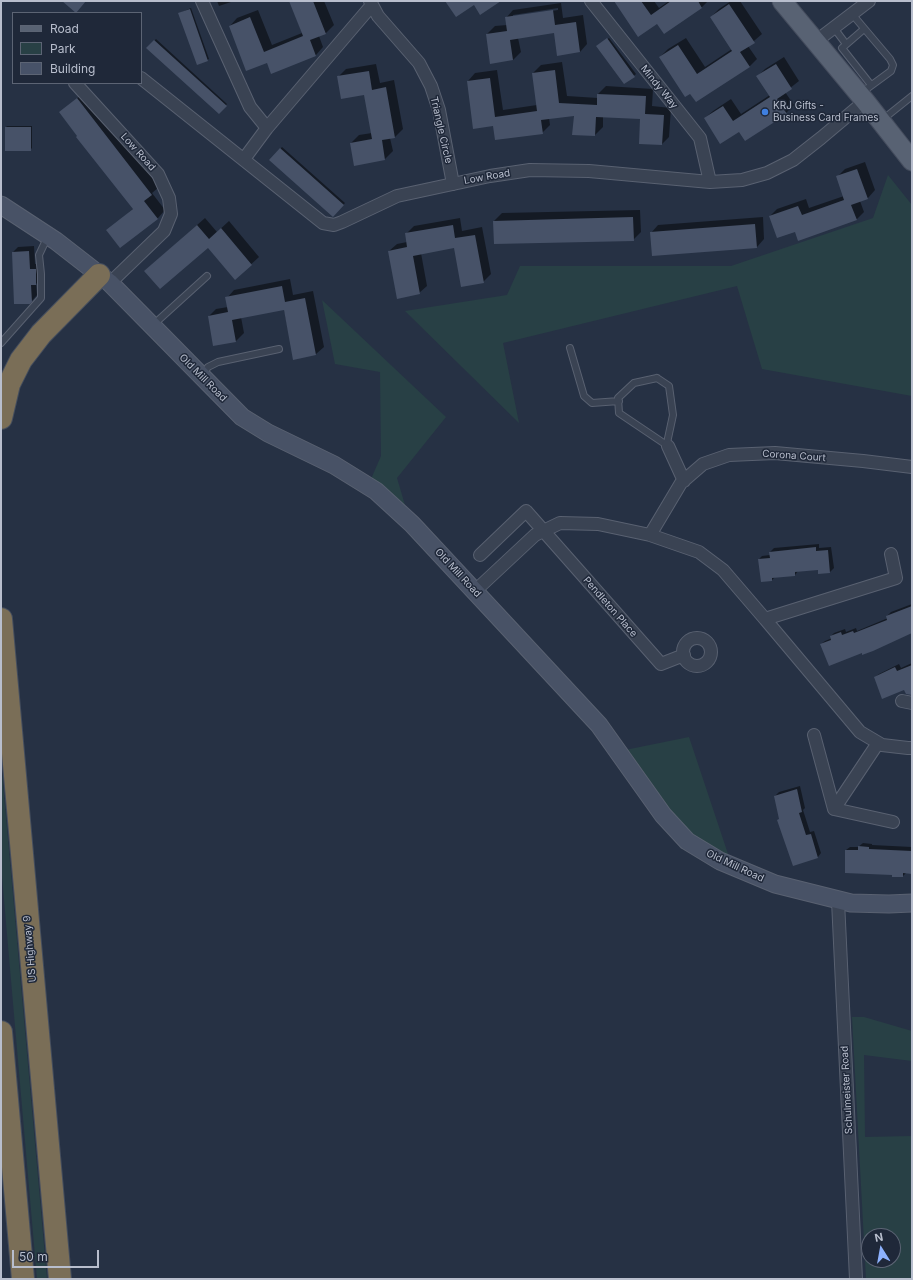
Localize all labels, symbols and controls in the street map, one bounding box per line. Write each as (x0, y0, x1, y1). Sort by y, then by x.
legend (12, 12, 142, 84)
text: Road (50, 21, 79, 36)
text: Park (50, 41, 76, 56)
text: Building (50, 61, 95, 76)
street label: Mindy Way (638, 63, 680, 111)
street label: Triangle Circle (427, 95, 455, 165)
place label: KRJ Gifts - Business Card Frames (773, 100, 879, 124)
marker: KRJ Gifts - Business Card Frames (760, 107, 770, 117)
street label: Low Road (118, 131, 158, 173)
street label: Low Road (463, 167, 511, 187)
street label: Old Mill Road (177, 352, 229, 404)
street label: Corona Court (762, 448, 826, 464)
street label: Old Mill Road (432, 546, 484, 600)
street label: Pendleton Place (580, 574, 640, 640)
street label: Old Mill Road (704, 847, 766, 885)
street label: US Highway 9 (21, 915, 39, 983)
street label: Schulmeister Road (839, 1046, 855, 1134)
north arrow (861, 1228, 901, 1268)
text: N (873, 1230, 884, 1245)
scale bar (14, 1242, 101, 1268)
text: 50 m (19, 1249, 48, 1264)

